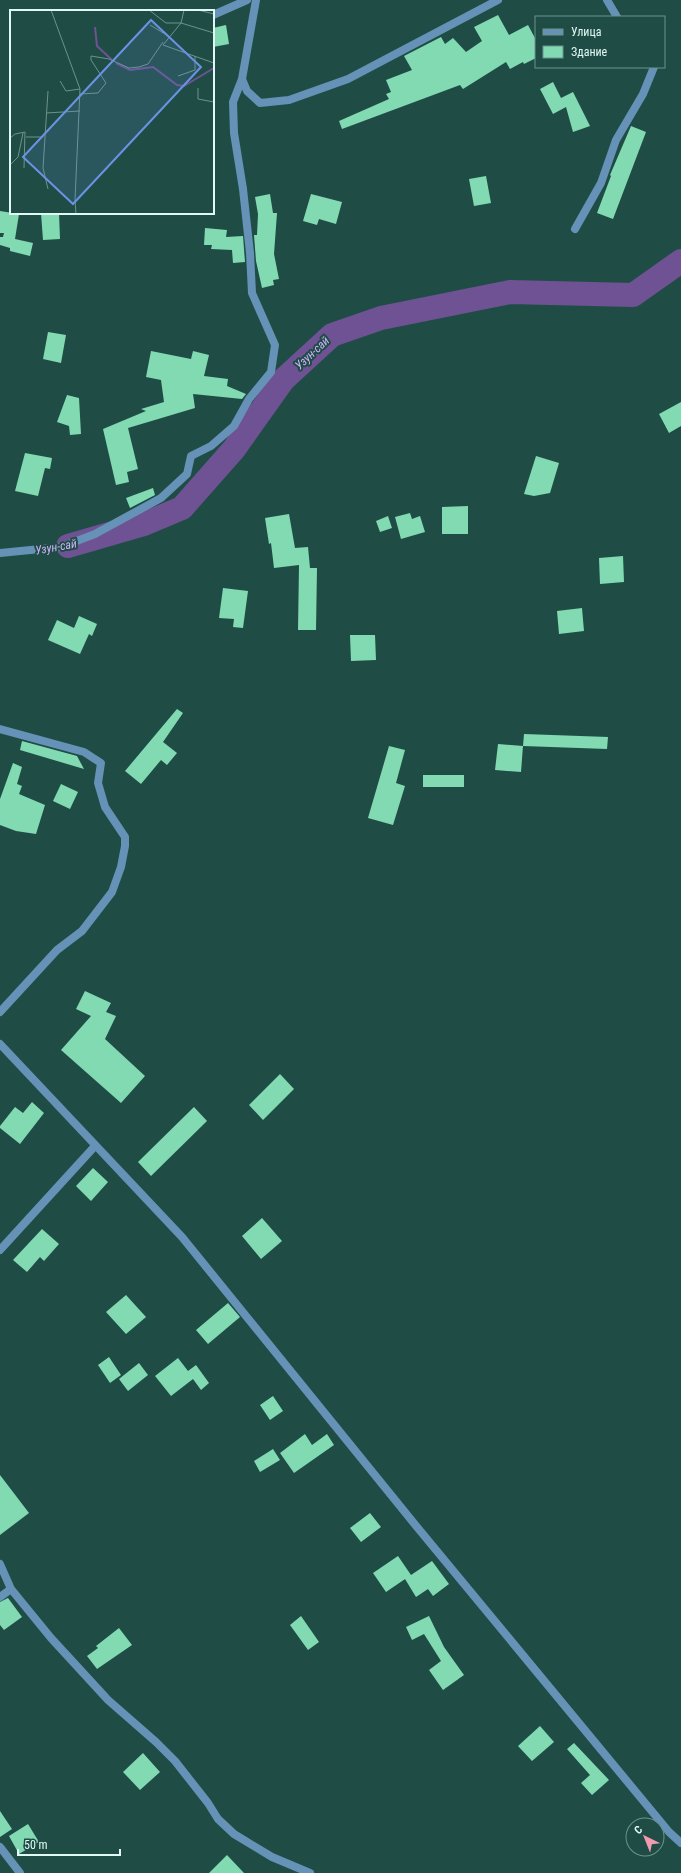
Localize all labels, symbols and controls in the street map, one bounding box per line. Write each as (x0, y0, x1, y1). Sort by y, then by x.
inset map (10, 10, 214, 214)
legend (535, 16, 665, 68)
text: Улица (571, 25, 602, 39)
text: Здание (571, 45, 608, 59)
water label: Узун-сай (292, 334, 332, 372)
water label: Узун-сай (34, 536, 78, 558)
north arrow (625, 1817, 665, 1857)
text: С (632, 1823, 645, 1837)
scale bar (18, 1831, 120, 1857)
text: 50 m (24, 1838, 48, 1852)

